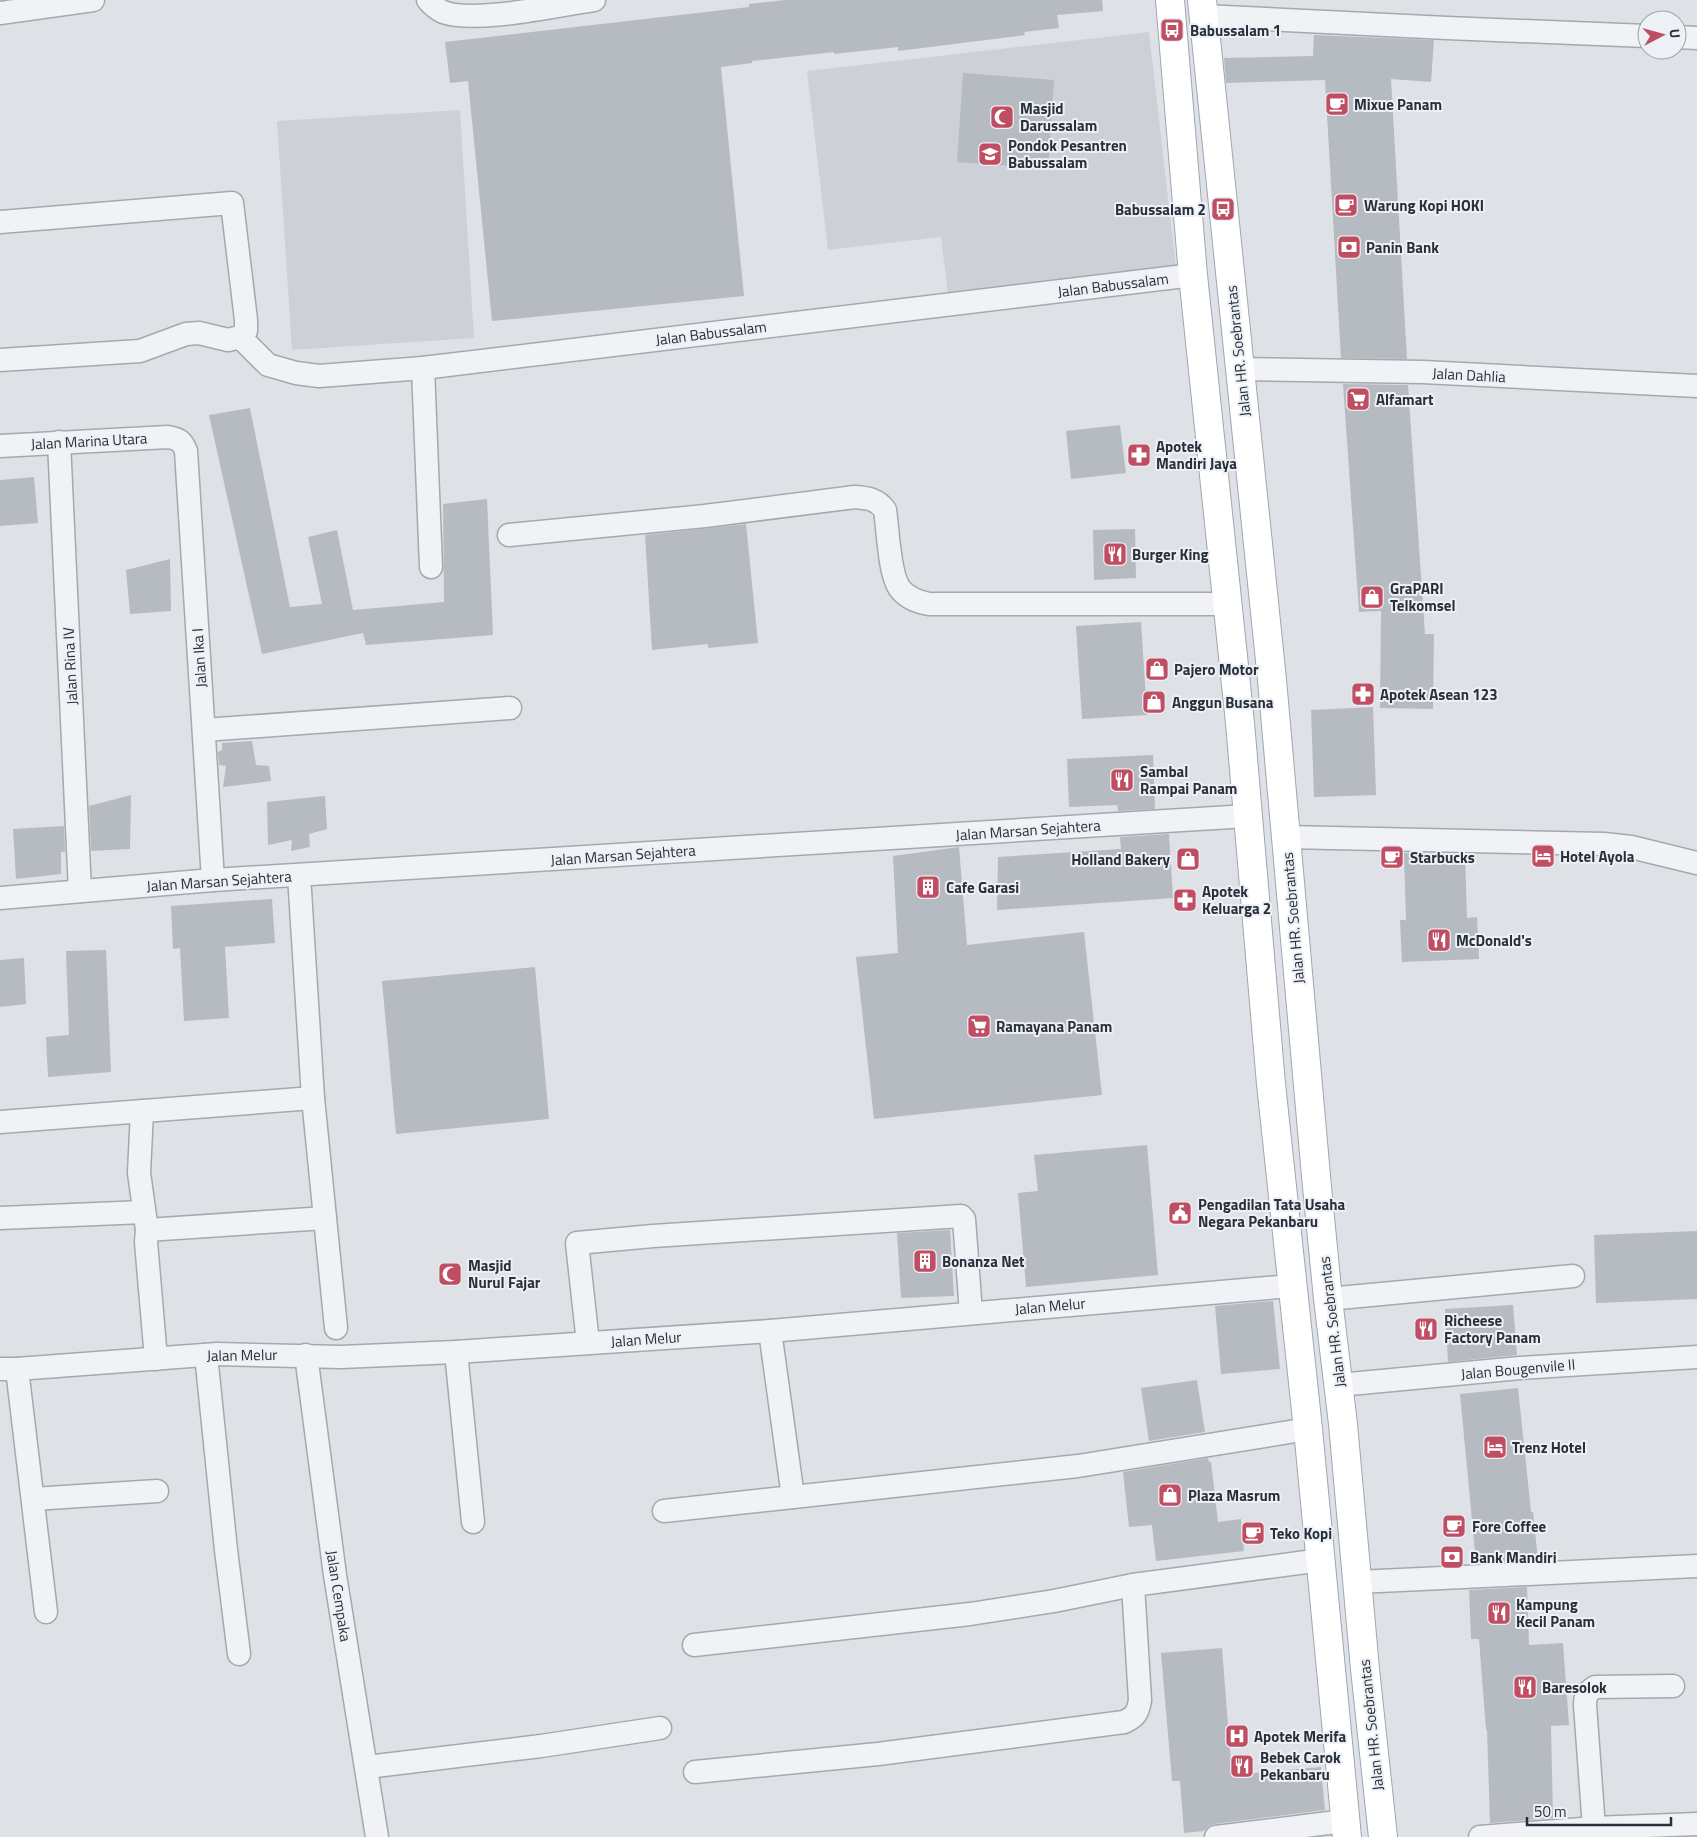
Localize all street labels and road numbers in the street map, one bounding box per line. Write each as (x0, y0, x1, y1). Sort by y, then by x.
street label: Jalan Babussalam (1056, 267, 1170, 303)
street label: Jalan HR. Soebrantas (1220, 284, 1256, 418)
street label: Jalan Babussalam (654, 315, 768, 351)
street label: Jalan Dahlia (1432, 362, 1507, 388)
street label: Jalan Marina Utara (30, 426, 148, 456)
street label: Jalan Rina IV (56, 626, 84, 706)
street label: Jalan Ika I (185, 628, 213, 688)
street label: Jalan Marsan Sejahtera (955, 813, 1102, 847)
street label: Jalan Marsan Sejahtera (550, 838, 697, 872)
street label: Jalan HR. Soebrantas (1276, 851, 1310, 985)
street label: Jalan Marsan Sejahtera (146, 864, 293, 898)
street label: Jalan HR. Soebrantas (1313, 1255, 1351, 1389)
street label: Jalan Melur (1014, 1291, 1086, 1321)
street label: Jalan Melur (610, 1325, 682, 1353)
street label: Jalan Melur (206, 1343, 278, 1367)
street label: Jalan Bougenvile II (1460, 1353, 1576, 1385)
street label: Jalan Cempaka (320, 1549, 358, 1644)
street label: Jalan HR. Soebrantas (1353, 1658, 1389, 1792)

